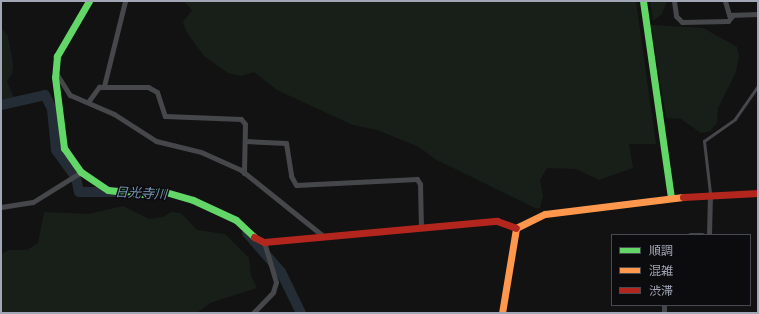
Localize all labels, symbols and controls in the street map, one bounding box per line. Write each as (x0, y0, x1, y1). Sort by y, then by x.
water label: 日光寺川 (115, 185, 167, 203)
legend (611, 234, 751, 306)
text: 順調 (649, 243, 673, 259)
text: 混雑 (649, 263, 673, 279)
text: 渋滞 (649, 283, 673, 299)

